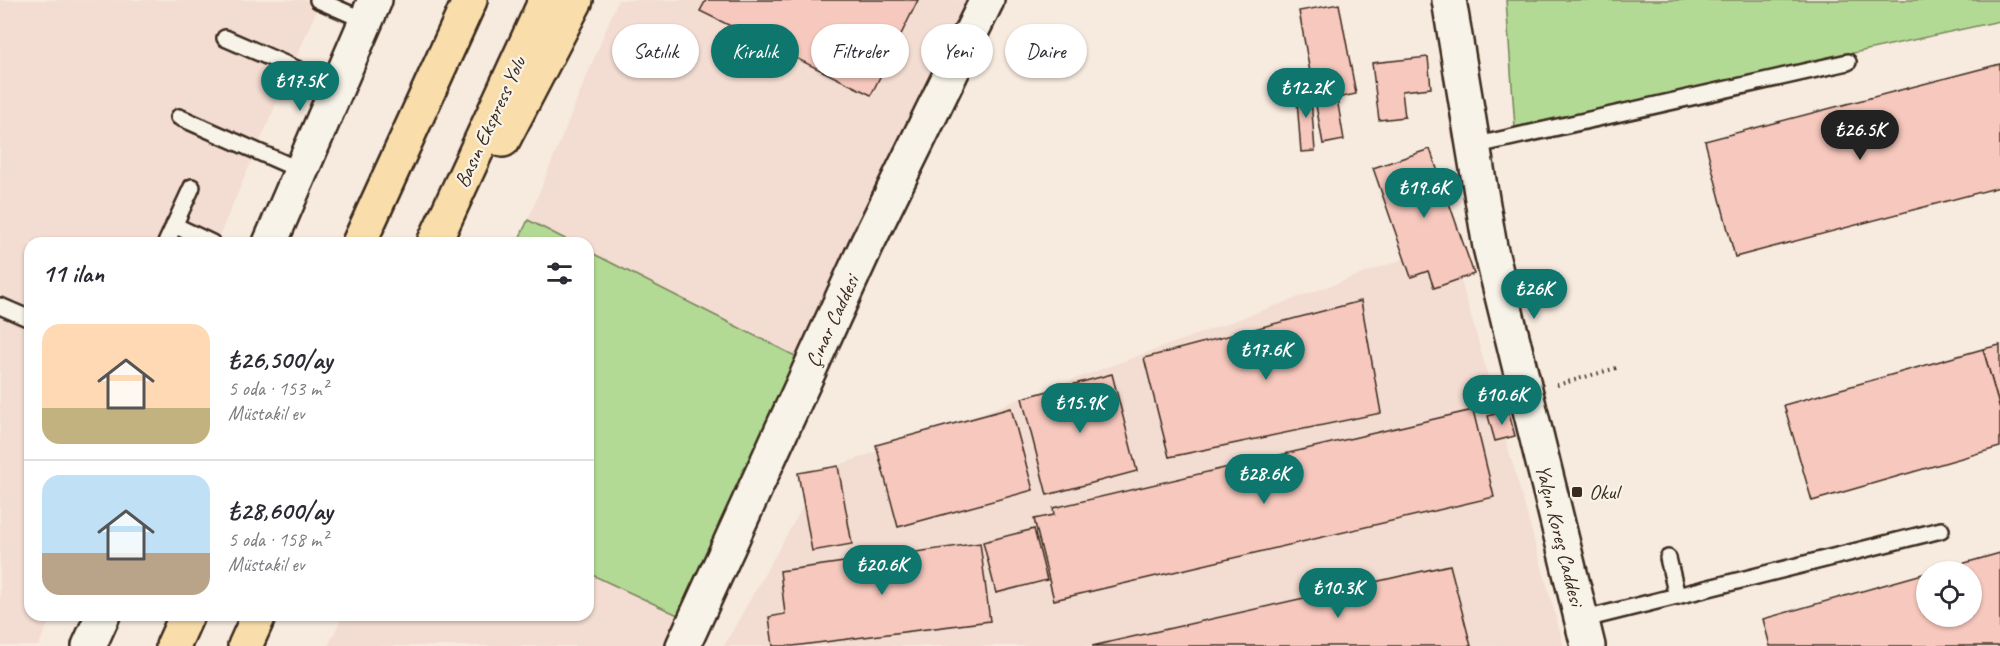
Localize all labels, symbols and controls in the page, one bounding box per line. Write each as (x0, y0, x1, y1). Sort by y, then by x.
chip: Satılık (612, 24, 699, 78)
chip: Kiralık (711, 24, 799, 78)
chip: Filtreler (811, 24, 909, 78)
chip: Yeni (921, 24, 993, 78)
chip: Daire (1005, 24, 1087, 78)
street label: Basın Ekspress Yolu (448, 51, 532, 192)
pin: ₺17.5K (251, 61, 349, 112)
text: ₺17.5K (275, 68, 325, 93)
pin: ₺12.2K (1257, 68, 1355, 119)
text: ₺12.2K (1281, 75, 1331, 100)
pin: ₺26.5K (1811, 110, 1909, 161)
text: ₺26.5K (1835, 117, 1885, 142)
pin: ₺19.6K (1375, 168, 1473, 219)
text: ₺19.6K (1399, 175, 1449, 200)
text: 11 ilan (42, 257, 104, 290)
icon: filters (543, 257, 576, 290)
street label: Çınar Caddesi (799, 268, 866, 371)
pin: ₺26K (1498, 269, 1570, 320)
text: ₺26K (1515, 276, 1553, 301)
pin: ₺17.6K (1217, 330, 1315, 381)
text: ₺17.6K (1241, 337, 1291, 362)
text: ₺26,500/ay (228, 343, 332, 376)
icon: home (90, 348, 162, 420)
pin: ₺10.6K (1453, 375, 1551, 426)
text: 5 oda · 153 m² (228, 376, 328, 401)
text: ₺10.6K (1477, 382, 1527, 407)
pin: ₺15.9K (1031, 383, 1129, 434)
text: ₺15.9K (1055, 390, 1105, 415)
text: Müstakil ev (228, 401, 304, 426)
pin: ₺28.6K (1215, 454, 1313, 505)
text: ₺28.6K (1239, 461, 1289, 486)
street label: Yalçın Koreş Caddesi (1530, 462, 1591, 611)
place label: Okul (1589, 479, 1622, 505)
marker: Okul (1570, 485, 1584, 499)
text: ₺28,600/ay (228, 494, 332, 527)
icon: home (90, 499, 162, 571)
text: 5 oda · 158 m² (228, 527, 328, 552)
pin: ₺20.6K (833, 545, 931, 596)
text: Müstakil ev (228, 552, 304, 577)
text: ₺20.6K (857, 552, 907, 577)
map controls (1916, 561, 1982, 627)
button: locate (1916, 561, 1982, 627)
pin: ₺10.3K (1289, 568, 1387, 619)
text: ₺10.3K (1313, 575, 1363, 600)

